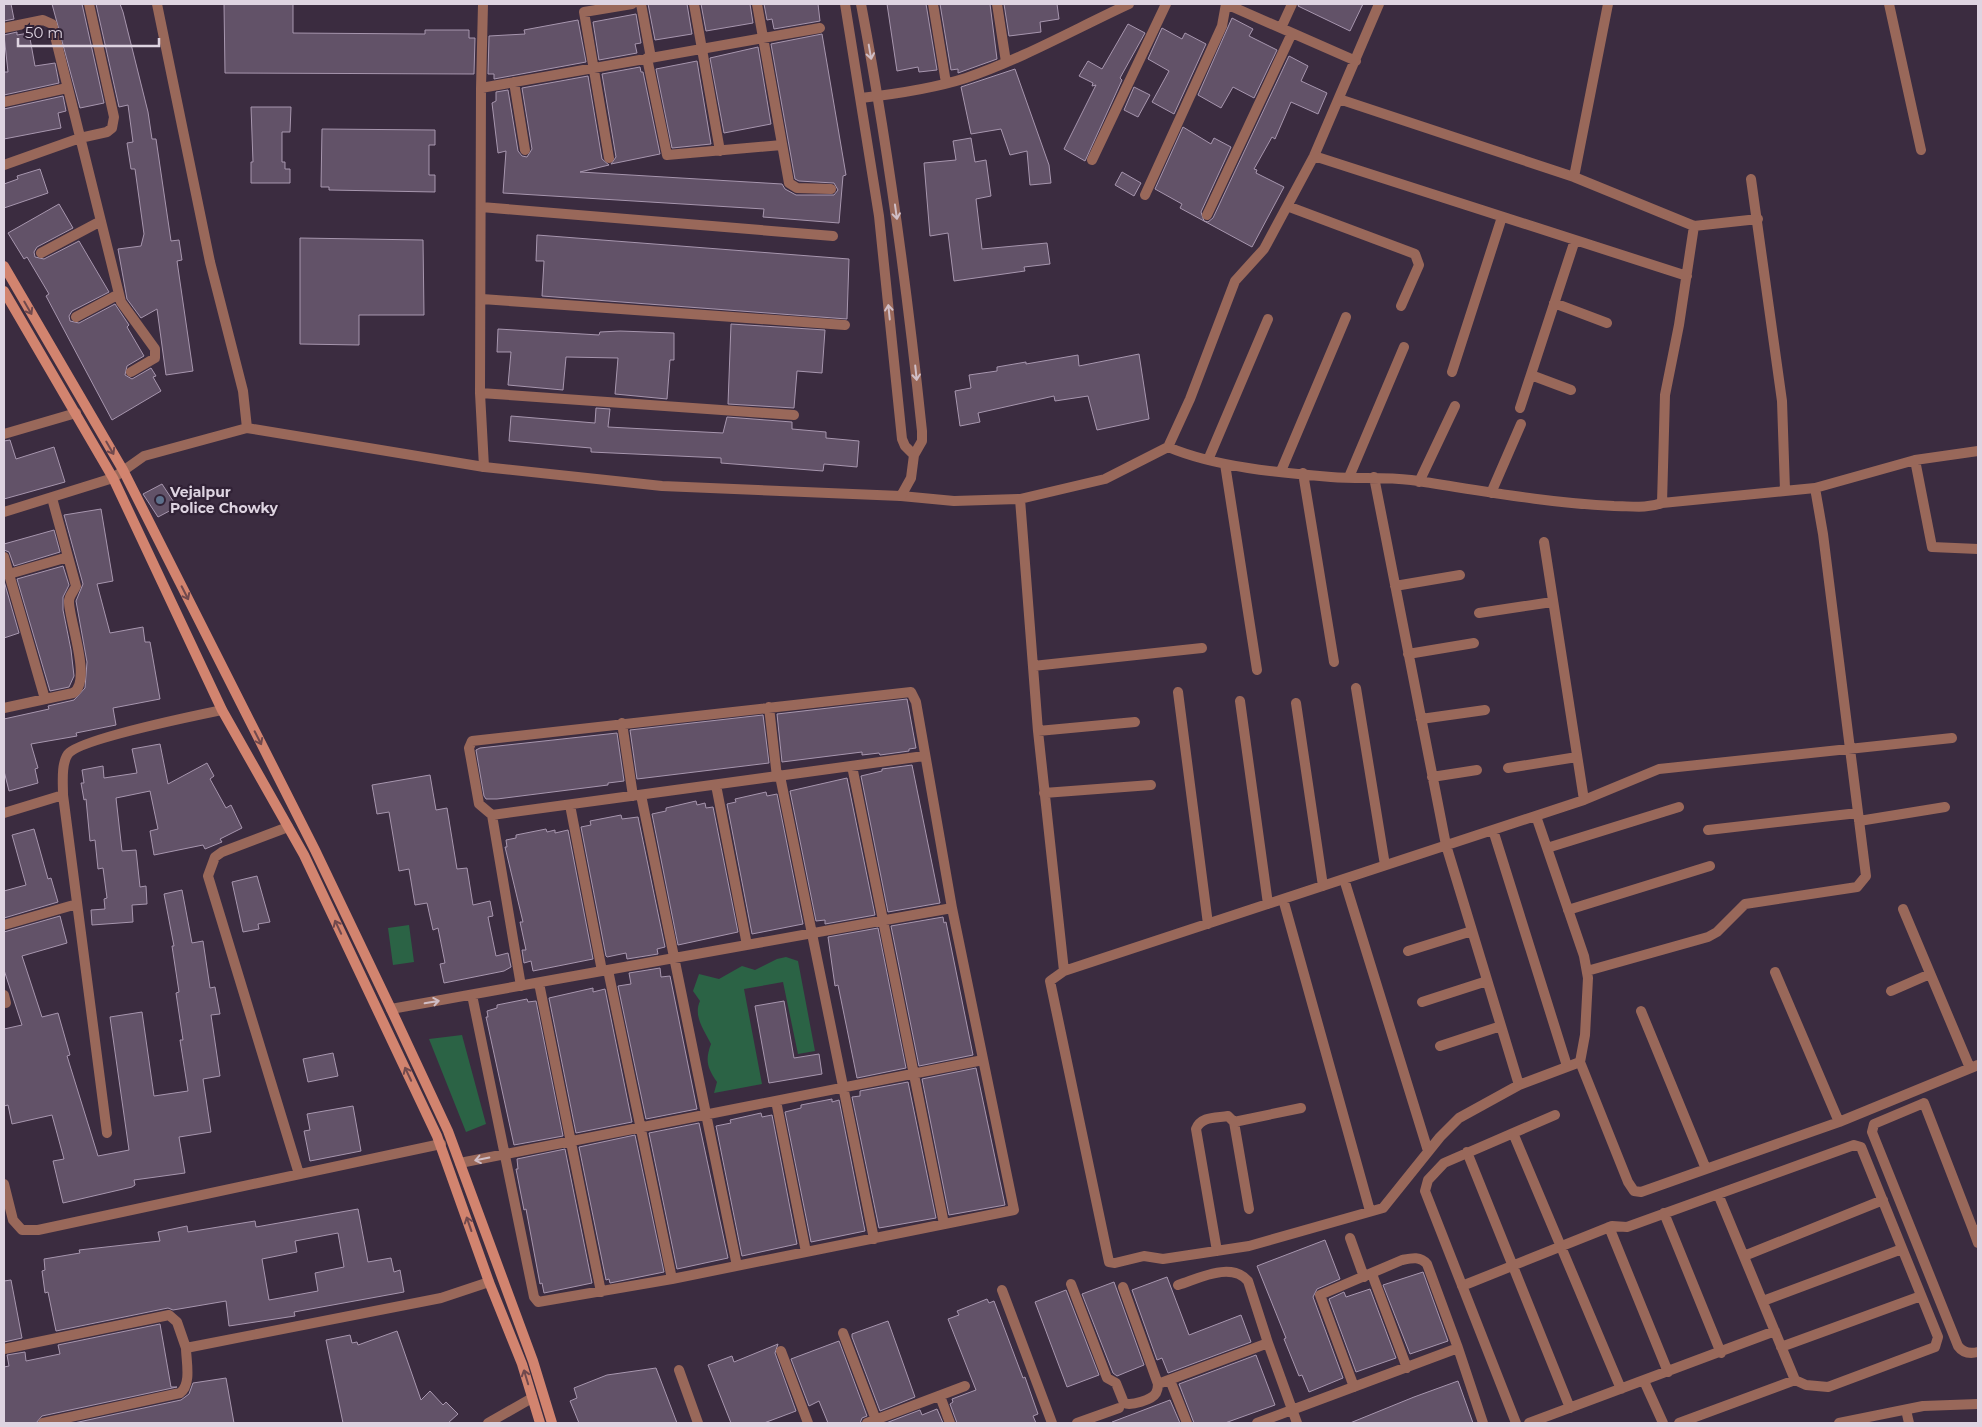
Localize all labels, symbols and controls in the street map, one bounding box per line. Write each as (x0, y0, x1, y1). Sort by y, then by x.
scale bar (18, 15, 159, 47)
text: 50 m (25, 23, 63, 42)
one-way arrow (866, 43, 876, 59)
one-way arrow (891, 204, 901, 220)
one-way arrow (24, 301, 34, 315)
one-way arrow (885, 304, 894, 320)
one-way arrow (911, 365, 921, 381)
one-way arrow (106, 441, 116, 455)
place label: Vejalpur Police Chowky (169, 483, 278, 517)
marker: Vejalpur Police Chowky (154, 494, 166, 506)
one-way arrow (181, 585, 190, 600)
one-way arrow (254, 730, 263, 745)
one-way arrow (333, 920, 343, 935)
one-way arrow (423, 996, 439, 1006)
one-way arrow (403, 1067, 412, 1082)
one-way arrow (474, 1155, 490, 1164)
one-way arrow (464, 1217, 473, 1233)
one-way arrow (520, 1369, 530, 1385)

